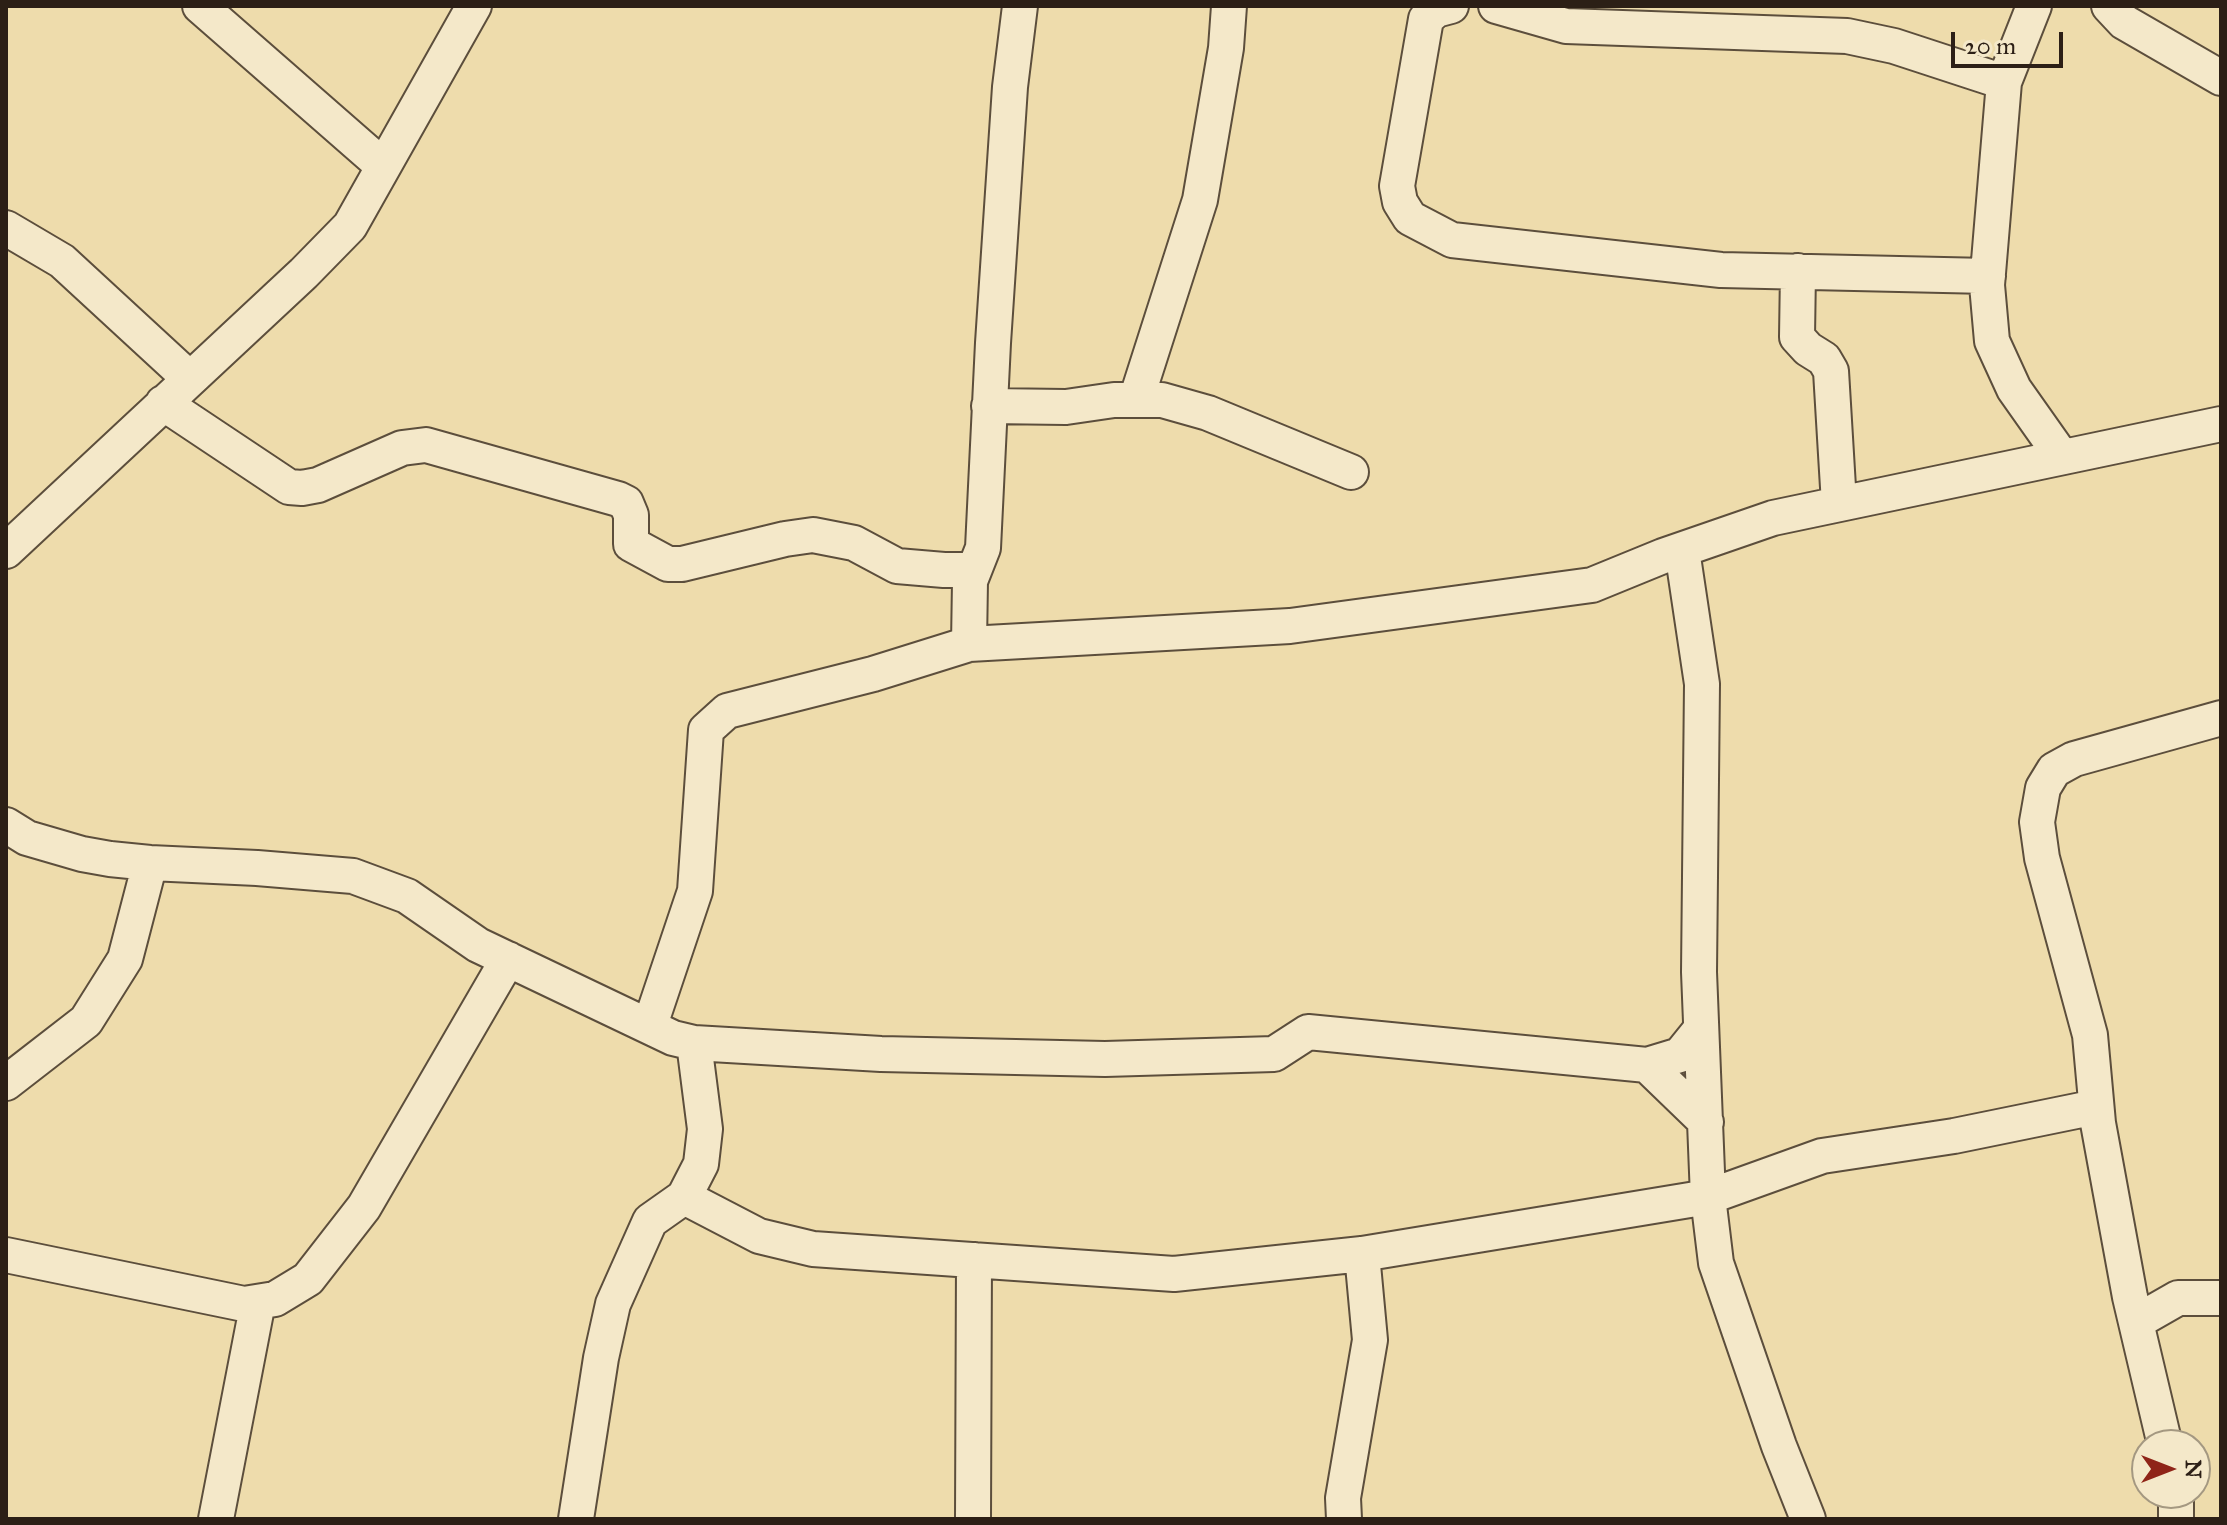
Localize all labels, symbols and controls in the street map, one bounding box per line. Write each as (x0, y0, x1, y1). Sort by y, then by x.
scale bar (1955, 16, 2067, 66)
text: 20 m (1965, 31, 2016, 61)
north arrow (2131, 1429, 2211, 1509)
text: N (2180, 1460, 2207, 1478)

